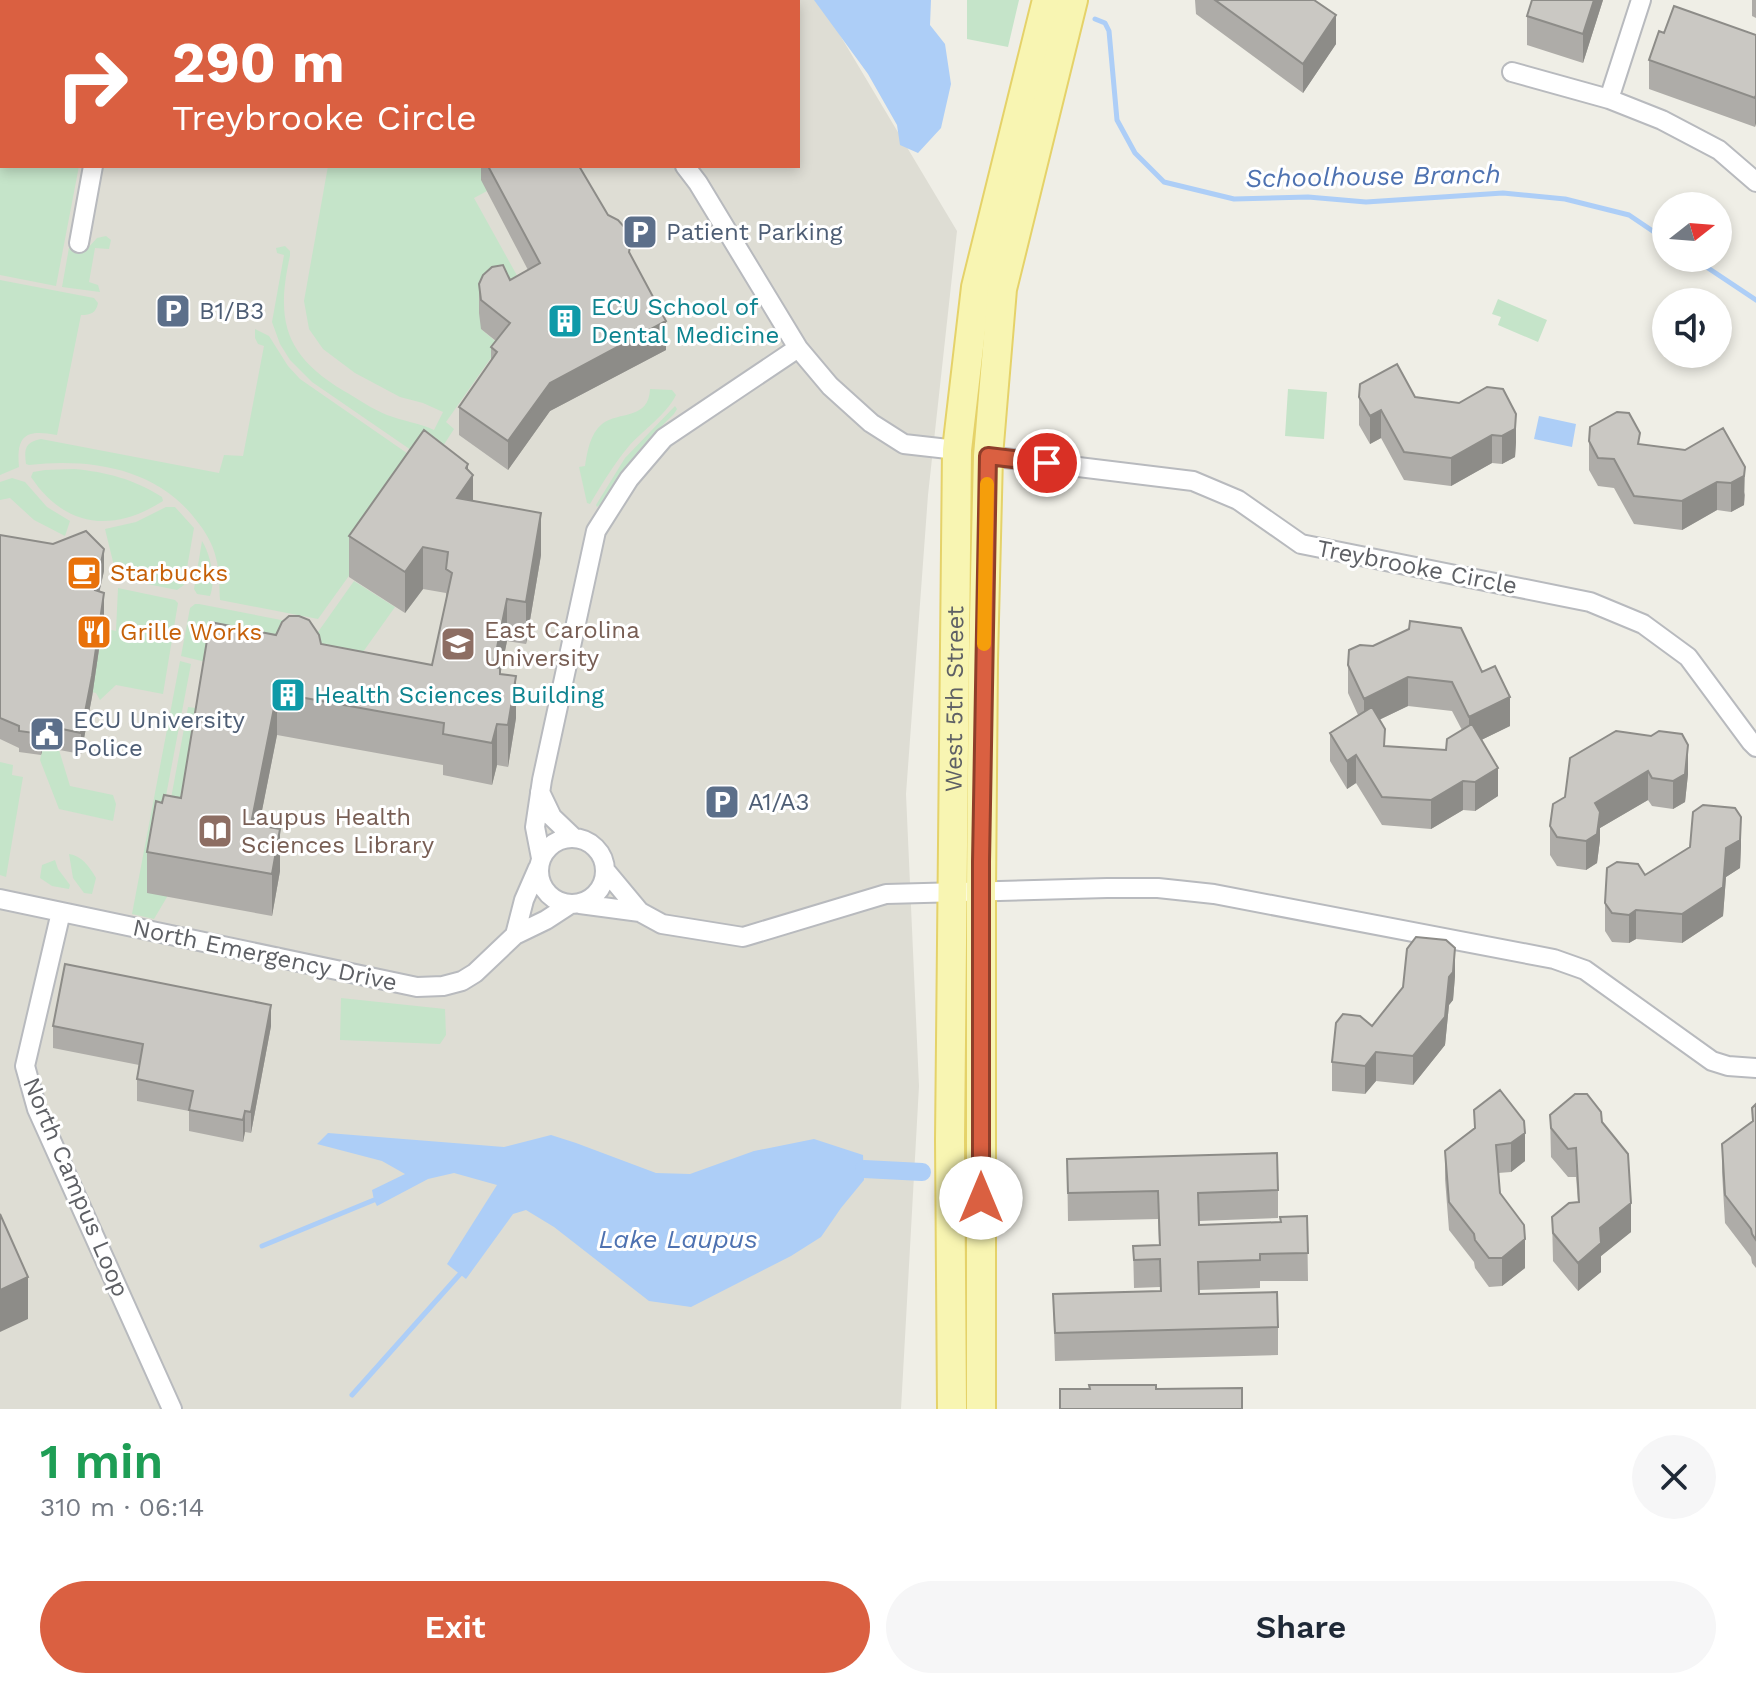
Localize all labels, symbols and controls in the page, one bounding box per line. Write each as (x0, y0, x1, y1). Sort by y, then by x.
text: 290 m (172, 30, 345, 96)
icon: right (40, 32, 144, 136)
text: Treybrooke Circle (172, 97, 477, 139)
water label: Schoolhouse Branch (1245, 159, 1501, 193)
north arrow (1652, 192, 1732, 272)
map controls (1652, 192, 1732, 368)
parking icon: Patient Parking (621, 213, 659, 251)
place label: Patient Parking (666, 218, 843, 246)
button: sound (1652, 288, 1732, 368)
parking icon: B1/B3 (154, 292, 192, 330)
place label: ECU School of Dental Medicine (591, 293, 779, 349)
place label: B1/B3 (199, 297, 264, 325)
building icon: ECU School of Dental Medicine (546, 302, 584, 340)
pin (1013, 429, 1081, 497)
icon: arrive (1025, 441, 1069, 485)
street label: Treybrooke Circle (1315, 534, 1519, 600)
cafe icon: Starbucks (65, 554, 103, 592)
place label: Starbucks (110, 559, 228, 587)
street label: West 5th Street (940, 606, 969, 792)
restaurant icon: Grille Works (75, 613, 113, 651)
place label: East Carolina University (484, 616, 640, 672)
place label: Grille Works (120, 618, 262, 646)
school or university icon: East Carolina University (439, 625, 477, 663)
building icon: Health Sciences Building (269, 676, 307, 714)
place label: Health Sciences Building (314, 681, 604, 709)
place label: ECU University Police (73, 706, 245, 762)
public building icon: ECU University Police (28, 715, 66, 753)
parking icon: A1/A3 (703, 783, 741, 821)
place label: A1/A3 (748, 788, 810, 816)
place label: Laupus Health Sciences Library (241, 803, 435, 859)
library icon: Laupus Health Sciences Library (196, 812, 234, 850)
street label: North Emergency Drive (130, 913, 400, 997)
street label: North Campus Loop (17, 1073, 135, 1301)
position arrow (939, 1156, 1023, 1240)
water label: Lake Laupus (599, 1224, 757, 1254)
text: 1 min (40, 1433, 163, 1490)
button: close (1632, 1435, 1716, 1519)
text: 310 m · 06:14 (40, 1492, 204, 1522)
button: Exit (40, 1581, 870, 1673)
button: Share (886, 1581, 1716, 1673)

